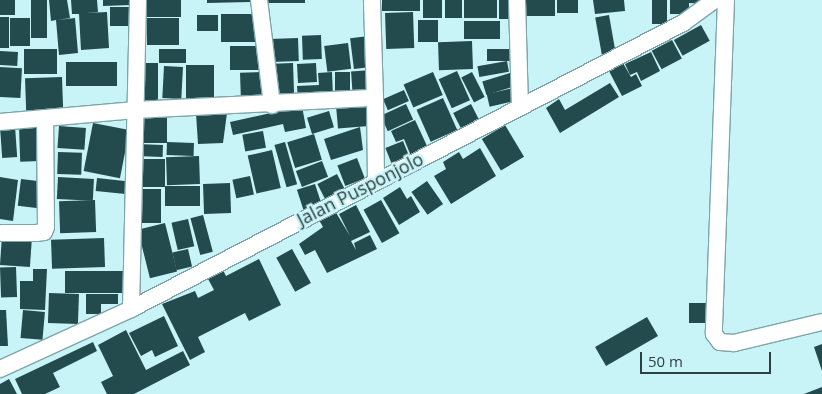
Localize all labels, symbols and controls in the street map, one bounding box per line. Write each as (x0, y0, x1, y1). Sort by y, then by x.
street label: Jalan Pusponjolo (293, 148, 427, 230)
scale bar (642, 342, 773, 374)
text: 50 m (648, 351, 683, 371)

